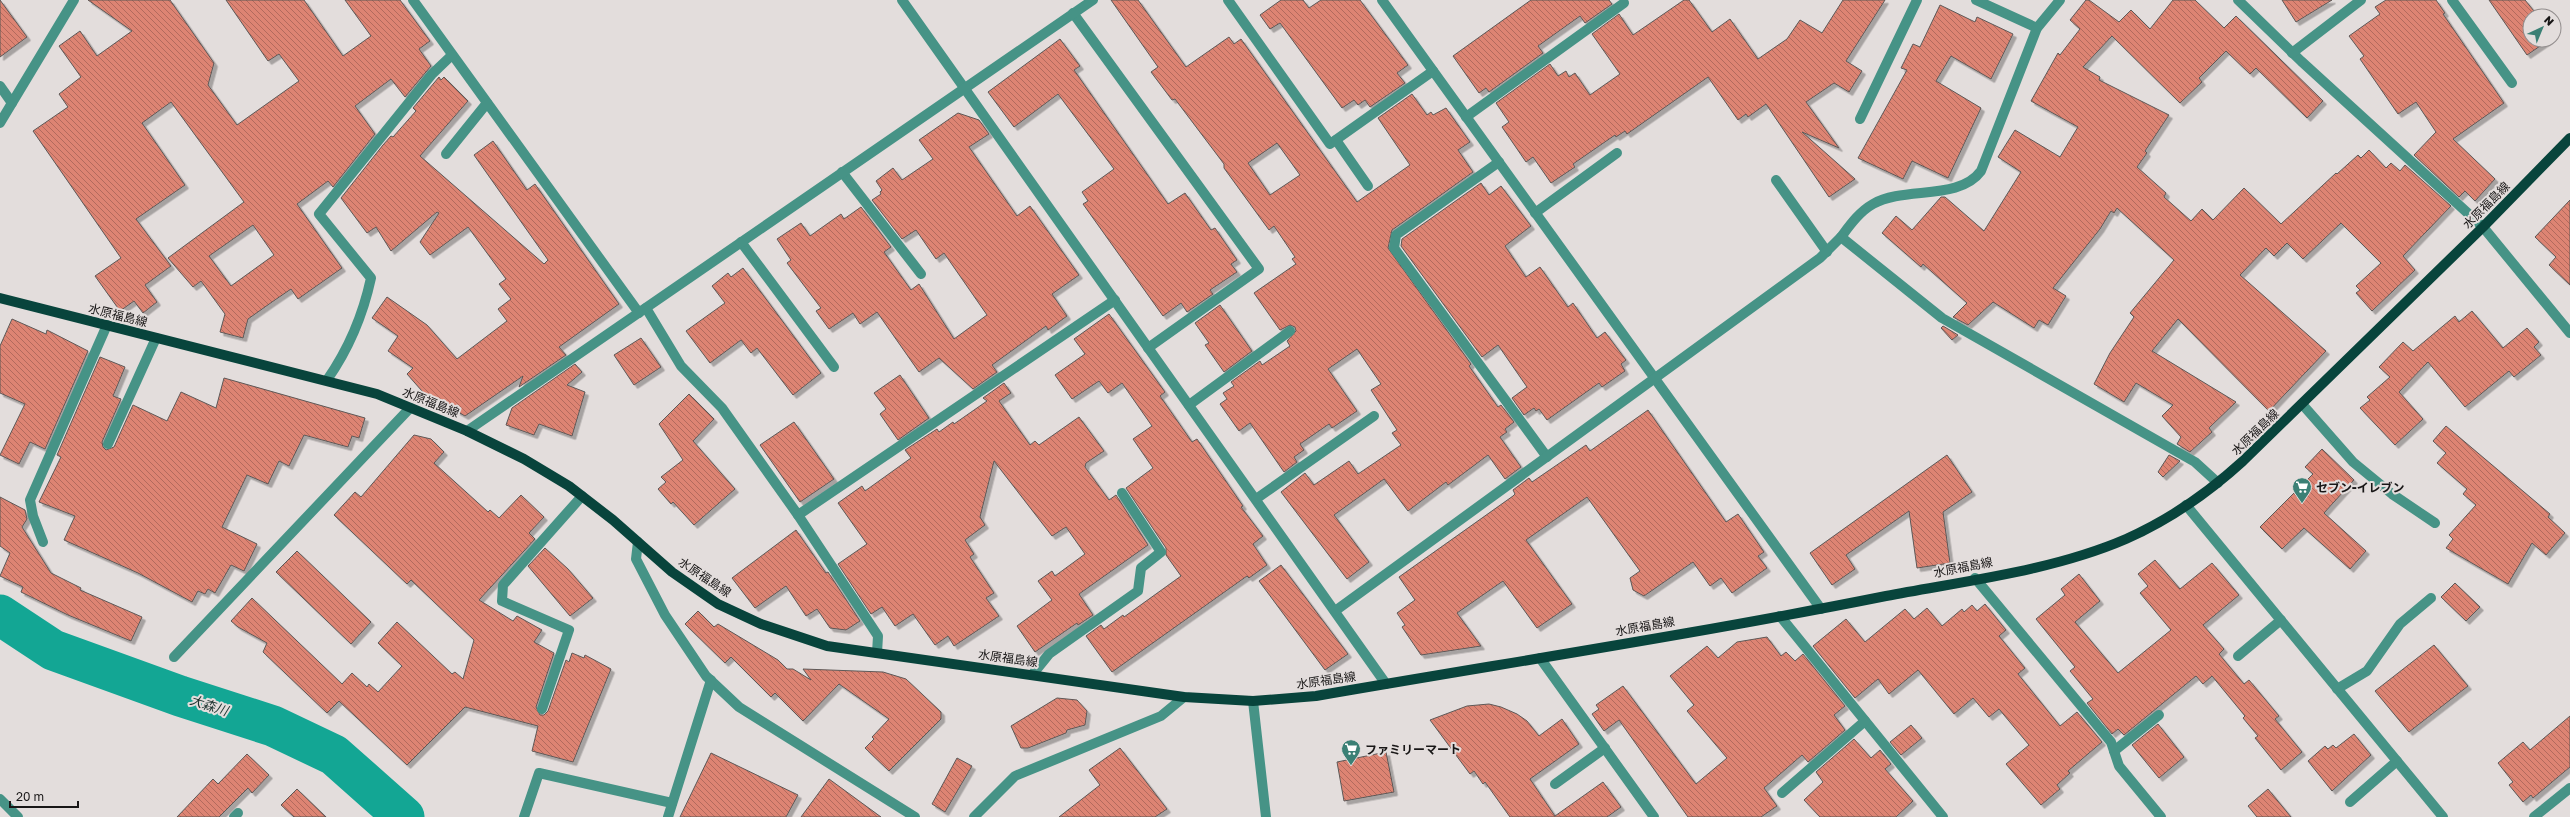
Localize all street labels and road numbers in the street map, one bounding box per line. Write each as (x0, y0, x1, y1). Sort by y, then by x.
street label: 水原福島線 (2459, 178, 2513, 232)
street label: 水原福島線 (87, 300, 149, 330)
street label: 水原福島線 (400, 384, 462, 420)
street label: 水原福島線 (2228, 406, 2282, 458)
street label: 水原福島線 (676, 554, 734, 600)
street label: 水原福島線 (1932, 554, 1994, 580)
street label: 水原福島線 (1614, 613, 1676, 639)
street label: 水原福島線 (977, 646, 1039, 670)
street label: 水原福島線 (1295, 668, 1357, 692)

